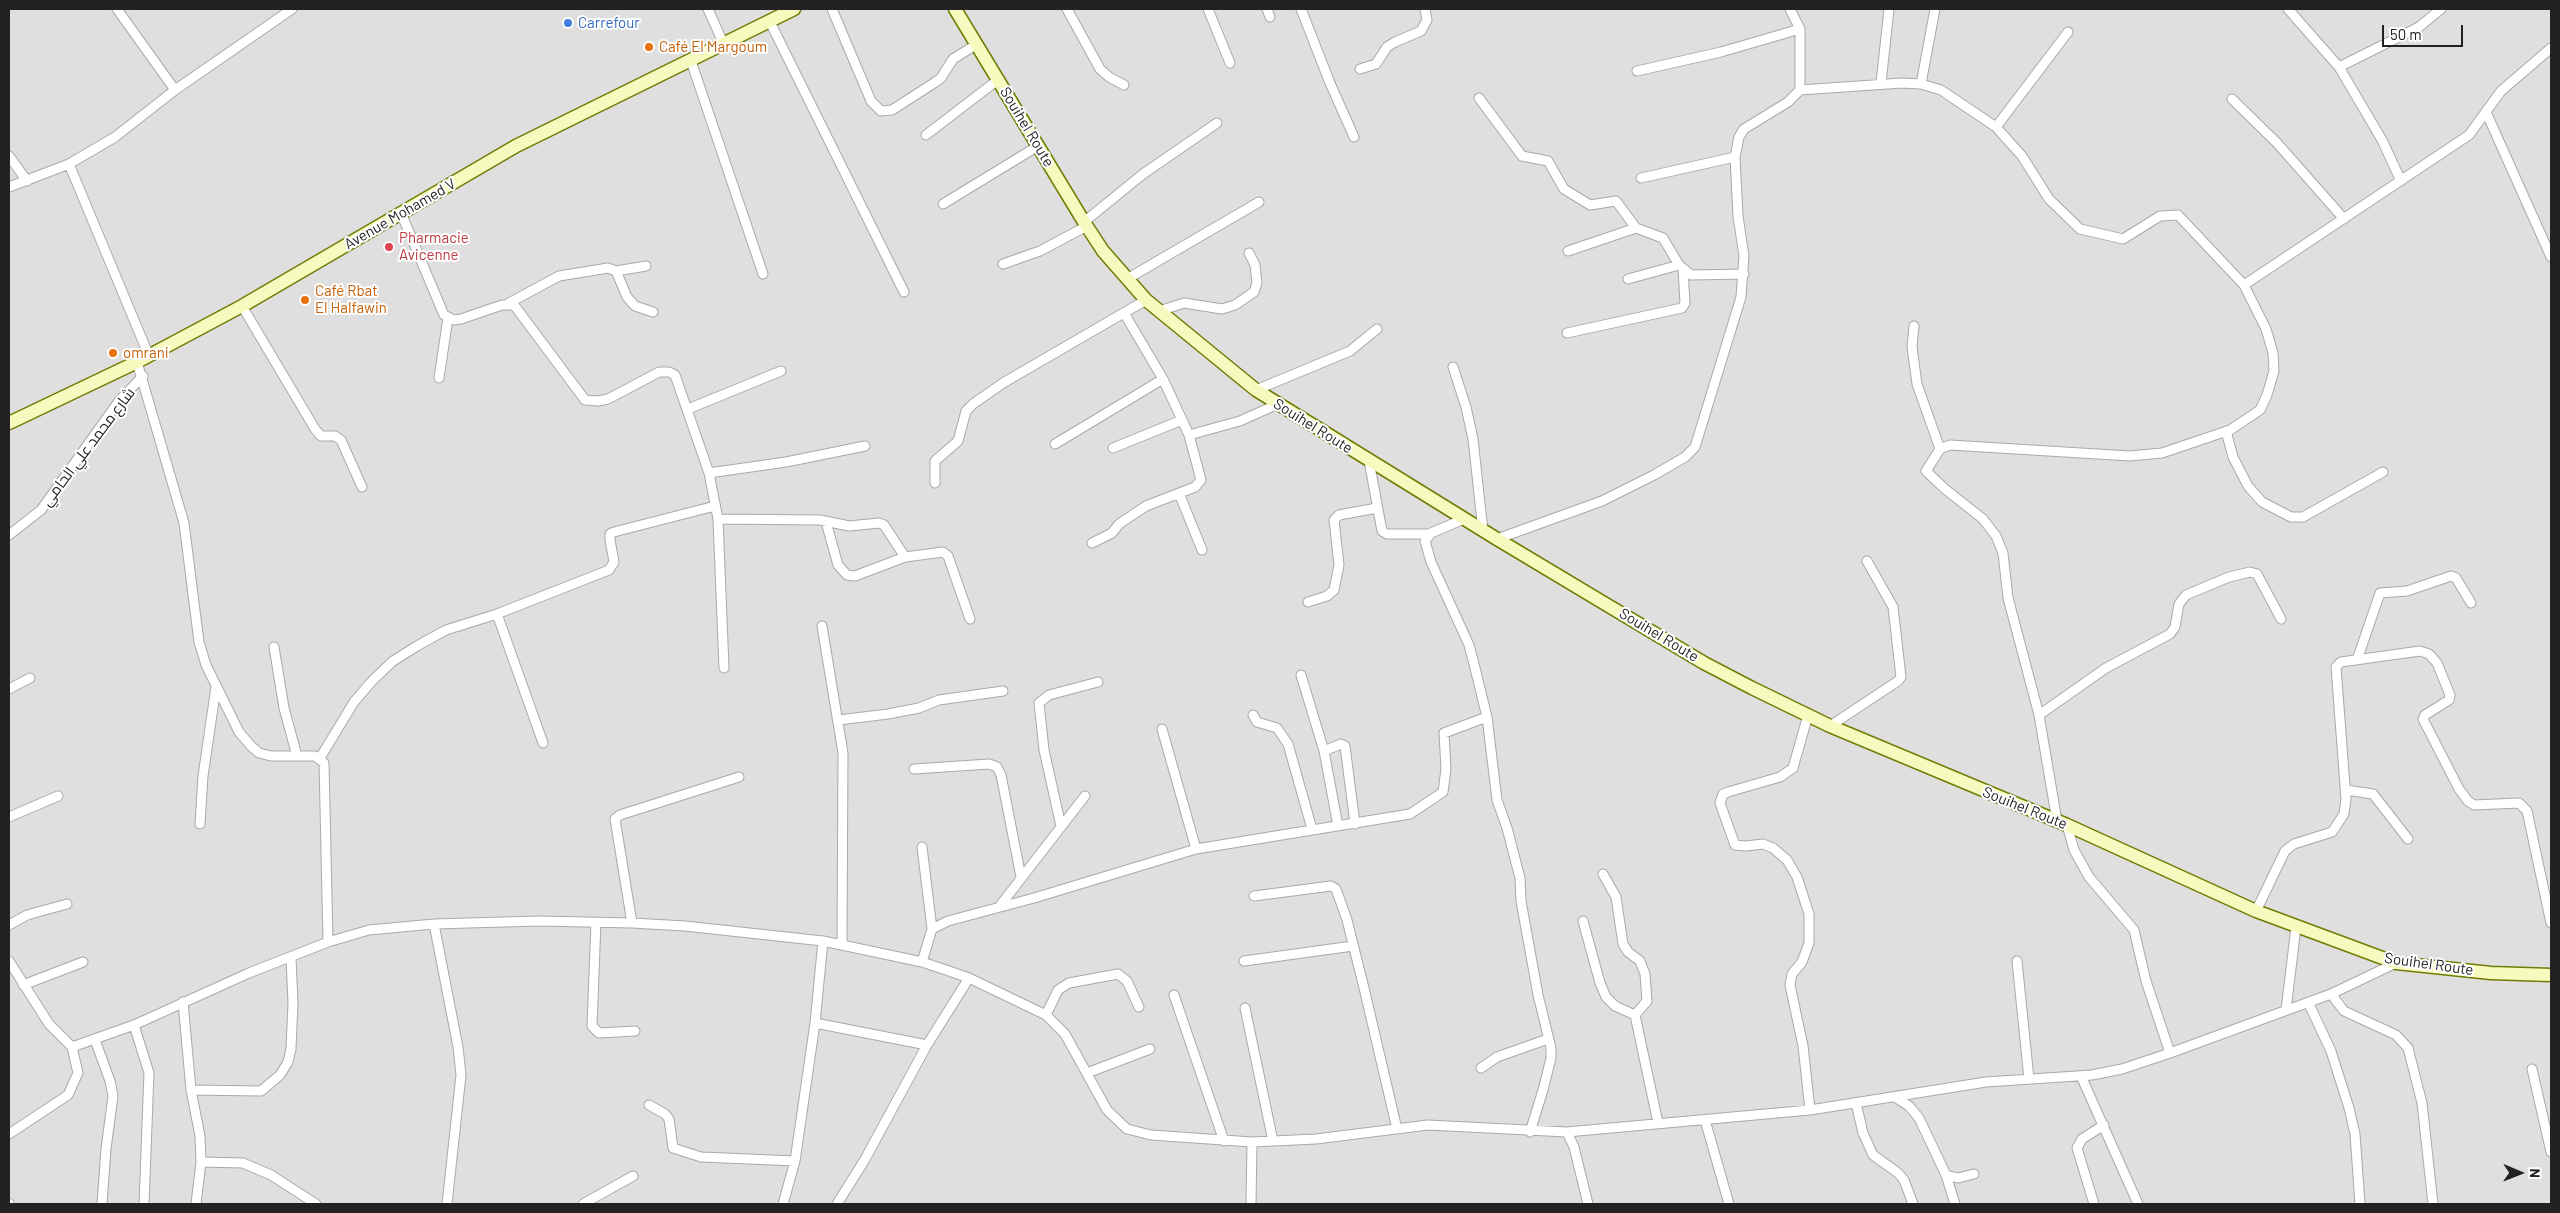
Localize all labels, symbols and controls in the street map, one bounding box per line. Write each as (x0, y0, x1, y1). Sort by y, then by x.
place label: Carrefour (578, 14, 640, 32)
scale bar (2385, 15, 2466, 47)
marker: Carrefour (562, 17, 574, 29)
text: 50 m (2390, 25, 2422, 43)
place label: Café El Margoum (659, 38, 767, 56)
marker: Café El Margoum (643, 41, 655, 53)
street label: Souihel Route (996, 84, 1058, 170)
street label: Avenue Mohamed V (341, 175, 459, 253)
place label: Pharmacie Avicenne (399, 229, 469, 264)
marker: Pharmacie Avicenne (383, 241, 395, 253)
place label: Café Rbat El Halfawin (315, 282, 387, 317)
marker: Café Rbat El Halfawin (299, 294, 311, 306)
place label: omrani (123, 344, 169, 362)
marker: omrani (107, 347, 119, 359)
street label: شارع محمد علي الحامي (37, 384, 139, 510)
street label: Souihel Route (1270, 395, 1356, 457)
street label: Souihel Route (1616, 604, 1702, 666)
street label: Souihel Route (1980, 783, 2070, 833)
street label: Souihel Route (2383, 949, 2475, 979)
north arrow (2495, 1148, 2545, 1198)
text: N (2527, 1168, 2544, 1178)

